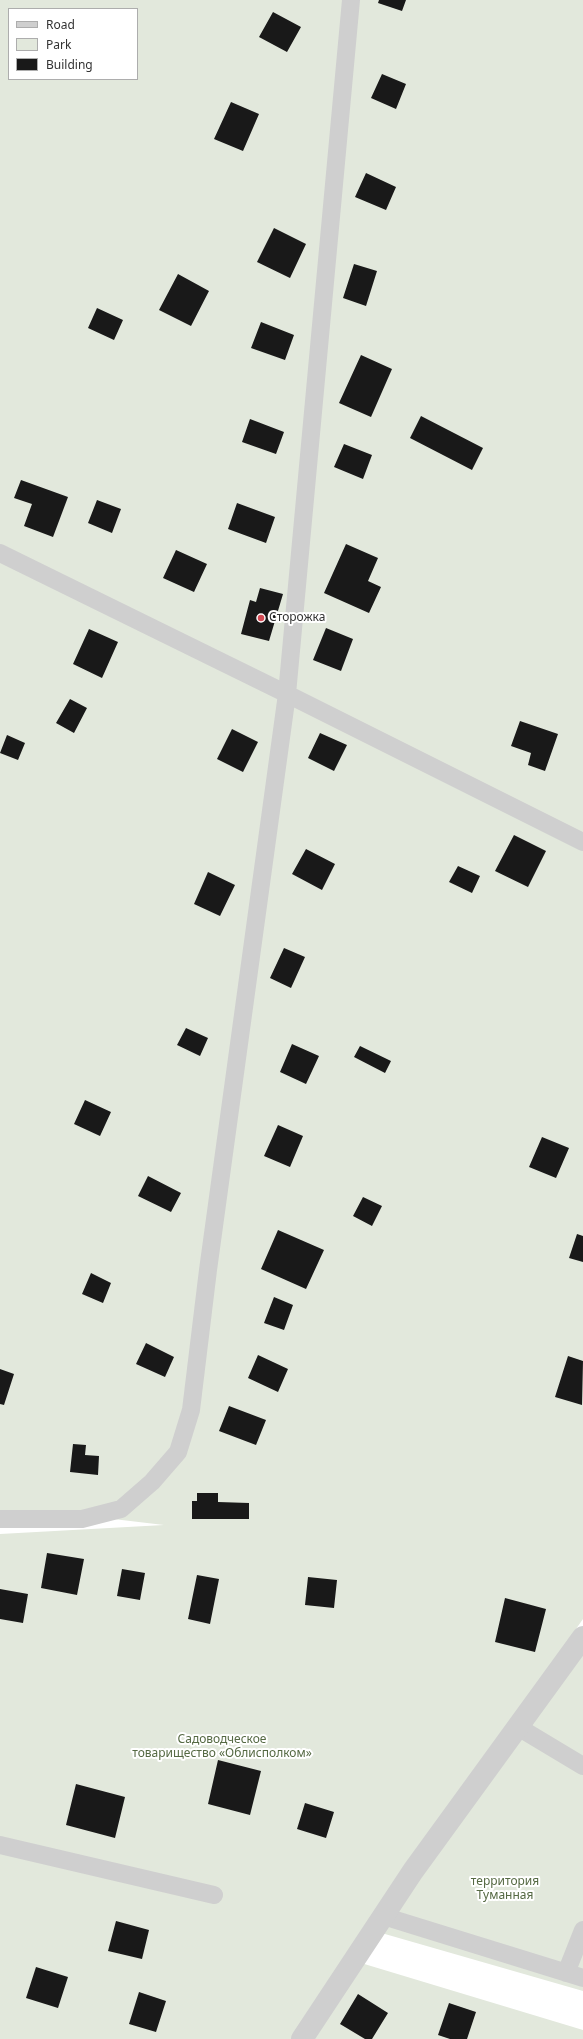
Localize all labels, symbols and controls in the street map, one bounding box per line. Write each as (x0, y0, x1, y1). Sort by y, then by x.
legend (8, 8, 138, 80)
text: Road (46, 16, 75, 33)
text: Park (46, 36, 71, 53)
text: Building (46, 56, 93, 73)
place label: Сторожка (269, 611, 325, 625)
marker: Сторожка (256, 613, 266, 623)
park label: Садоводческое товарищество «Облисполком» (132, 1733, 312, 1761)
park label: территория Туманная (471, 1875, 539, 1903)

